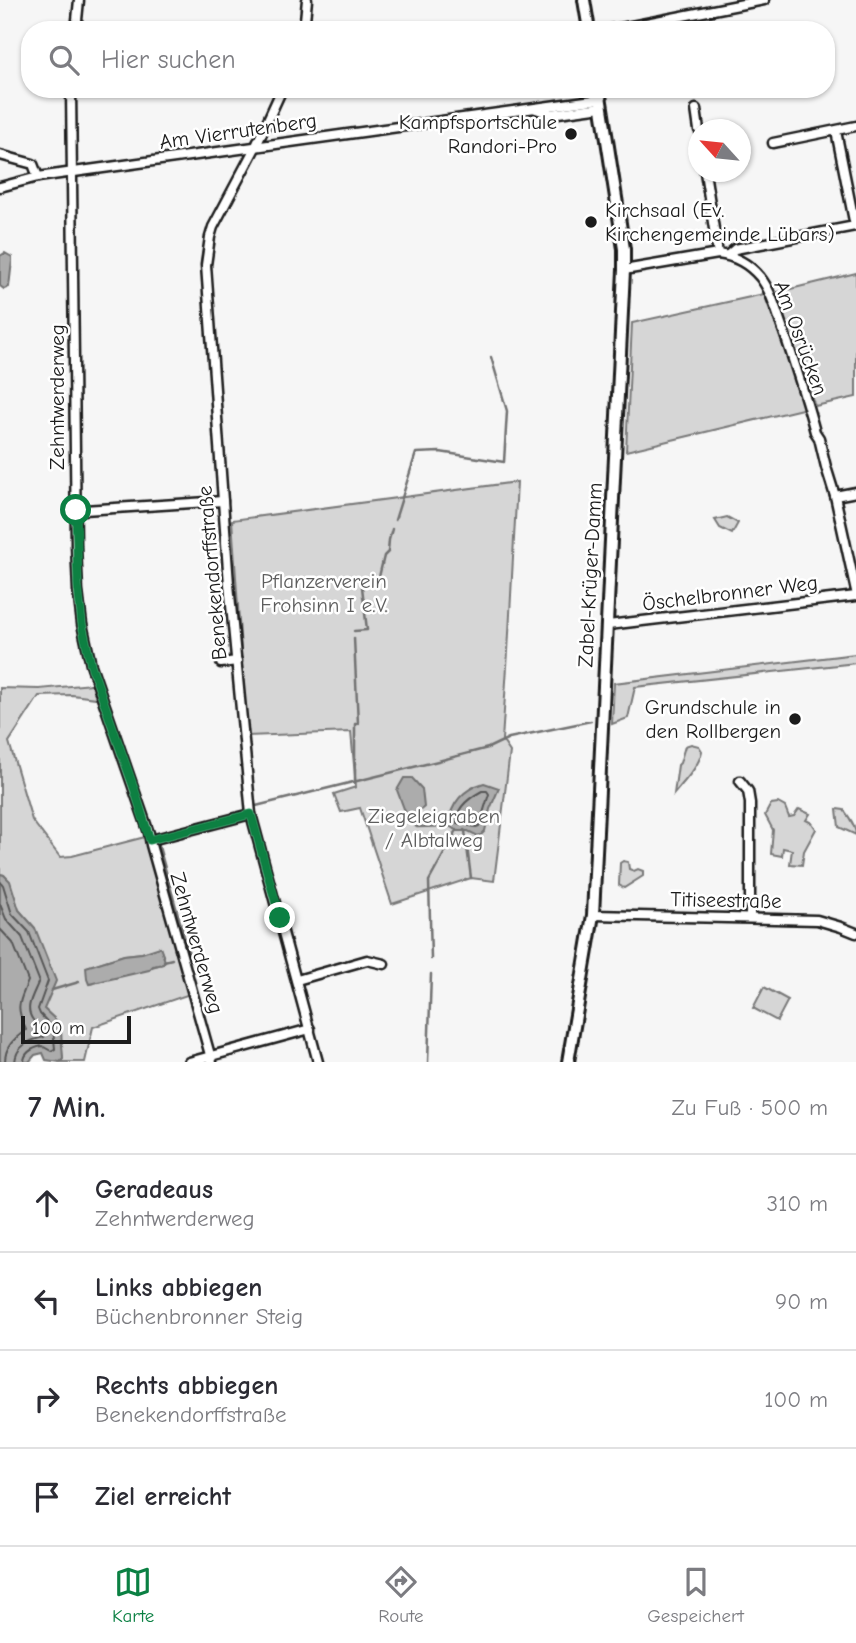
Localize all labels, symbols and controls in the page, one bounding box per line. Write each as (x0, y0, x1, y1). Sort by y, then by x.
search box (21, 21, 835, 98)
icon: search (45, 41, 83, 79)
text: Hier suchen (101, 45, 236, 75)
street label: Am Vierrutenberg (158, 108, 318, 154)
place label: Kampfsportschule Randori-Pro (399, 110, 557, 158)
north arrow (688, 119, 751, 182)
marker: Kampfsportschule Randori-Pro (563, 126, 579, 142)
place label: Kirchsaal (Ev. Kirchengemeinde Lübars) (605, 198, 835, 246)
marker: Kirchsaal (Ev. Kirchengemeinde Lübars) (583, 214, 599, 230)
street label: Am Osrücken (769, 278, 833, 398)
street label: Zehntwerderweg (45, 324, 69, 470)
street label: Zabel-Krüger-Damm (573, 482, 607, 668)
street label: Benekendorffstraße (192, 485, 232, 661)
route start (60, 494, 91, 525)
park label: Pflanzerverein Frohsinn I e.V. (260, 569, 388, 617)
street label: Öschelbronner Weg (641, 570, 819, 616)
place label: Grundschule in den Rollbergen (645, 695, 781, 743)
marker: Grundschule in den Rollbergen (787, 711, 803, 727)
park label: Ziegeleigraben / Albtalweg (368, 804, 500, 852)
street label: Zehntwerderweg (165, 870, 229, 1016)
street label: Titiseestraße (670, 887, 782, 913)
route end (264, 902, 295, 933)
scale bar (21, 1013, 131, 1045)
text: 100 m (32, 1017, 85, 1039)
text: 7 Min. (28, 1090, 105, 1125)
text: Zu Fuß · 500 m (671, 1094, 828, 1121)
text: Geradeaus (95, 1175, 213, 1205)
icon: ahead (28, 1184, 66, 1222)
text: 310 m (767, 1190, 828, 1217)
text: Zehntwerderweg (95, 1205, 255, 1232)
text: Links abbiegen (95, 1273, 262, 1303)
icon: left (28, 1282, 66, 1320)
text: 90 m (775, 1288, 828, 1315)
text: Büchenbronner Steig (95, 1303, 303, 1330)
text: Rechts abbiegen (95, 1371, 278, 1401)
icon: right (28, 1380, 66, 1418)
text: 100 m (764, 1386, 828, 1413)
text: Benekendorffstraße (95, 1401, 287, 1428)
icon: arrive (28, 1478, 66, 1516)
text: Ziel erreicht (95, 1482, 231, 1512)
tab: Karte (112, 1563, 154, 1627)
tab: Route (378, 1563, 423, 1627)
tab: Gespeichert (647, 1563, 744, 1627)

